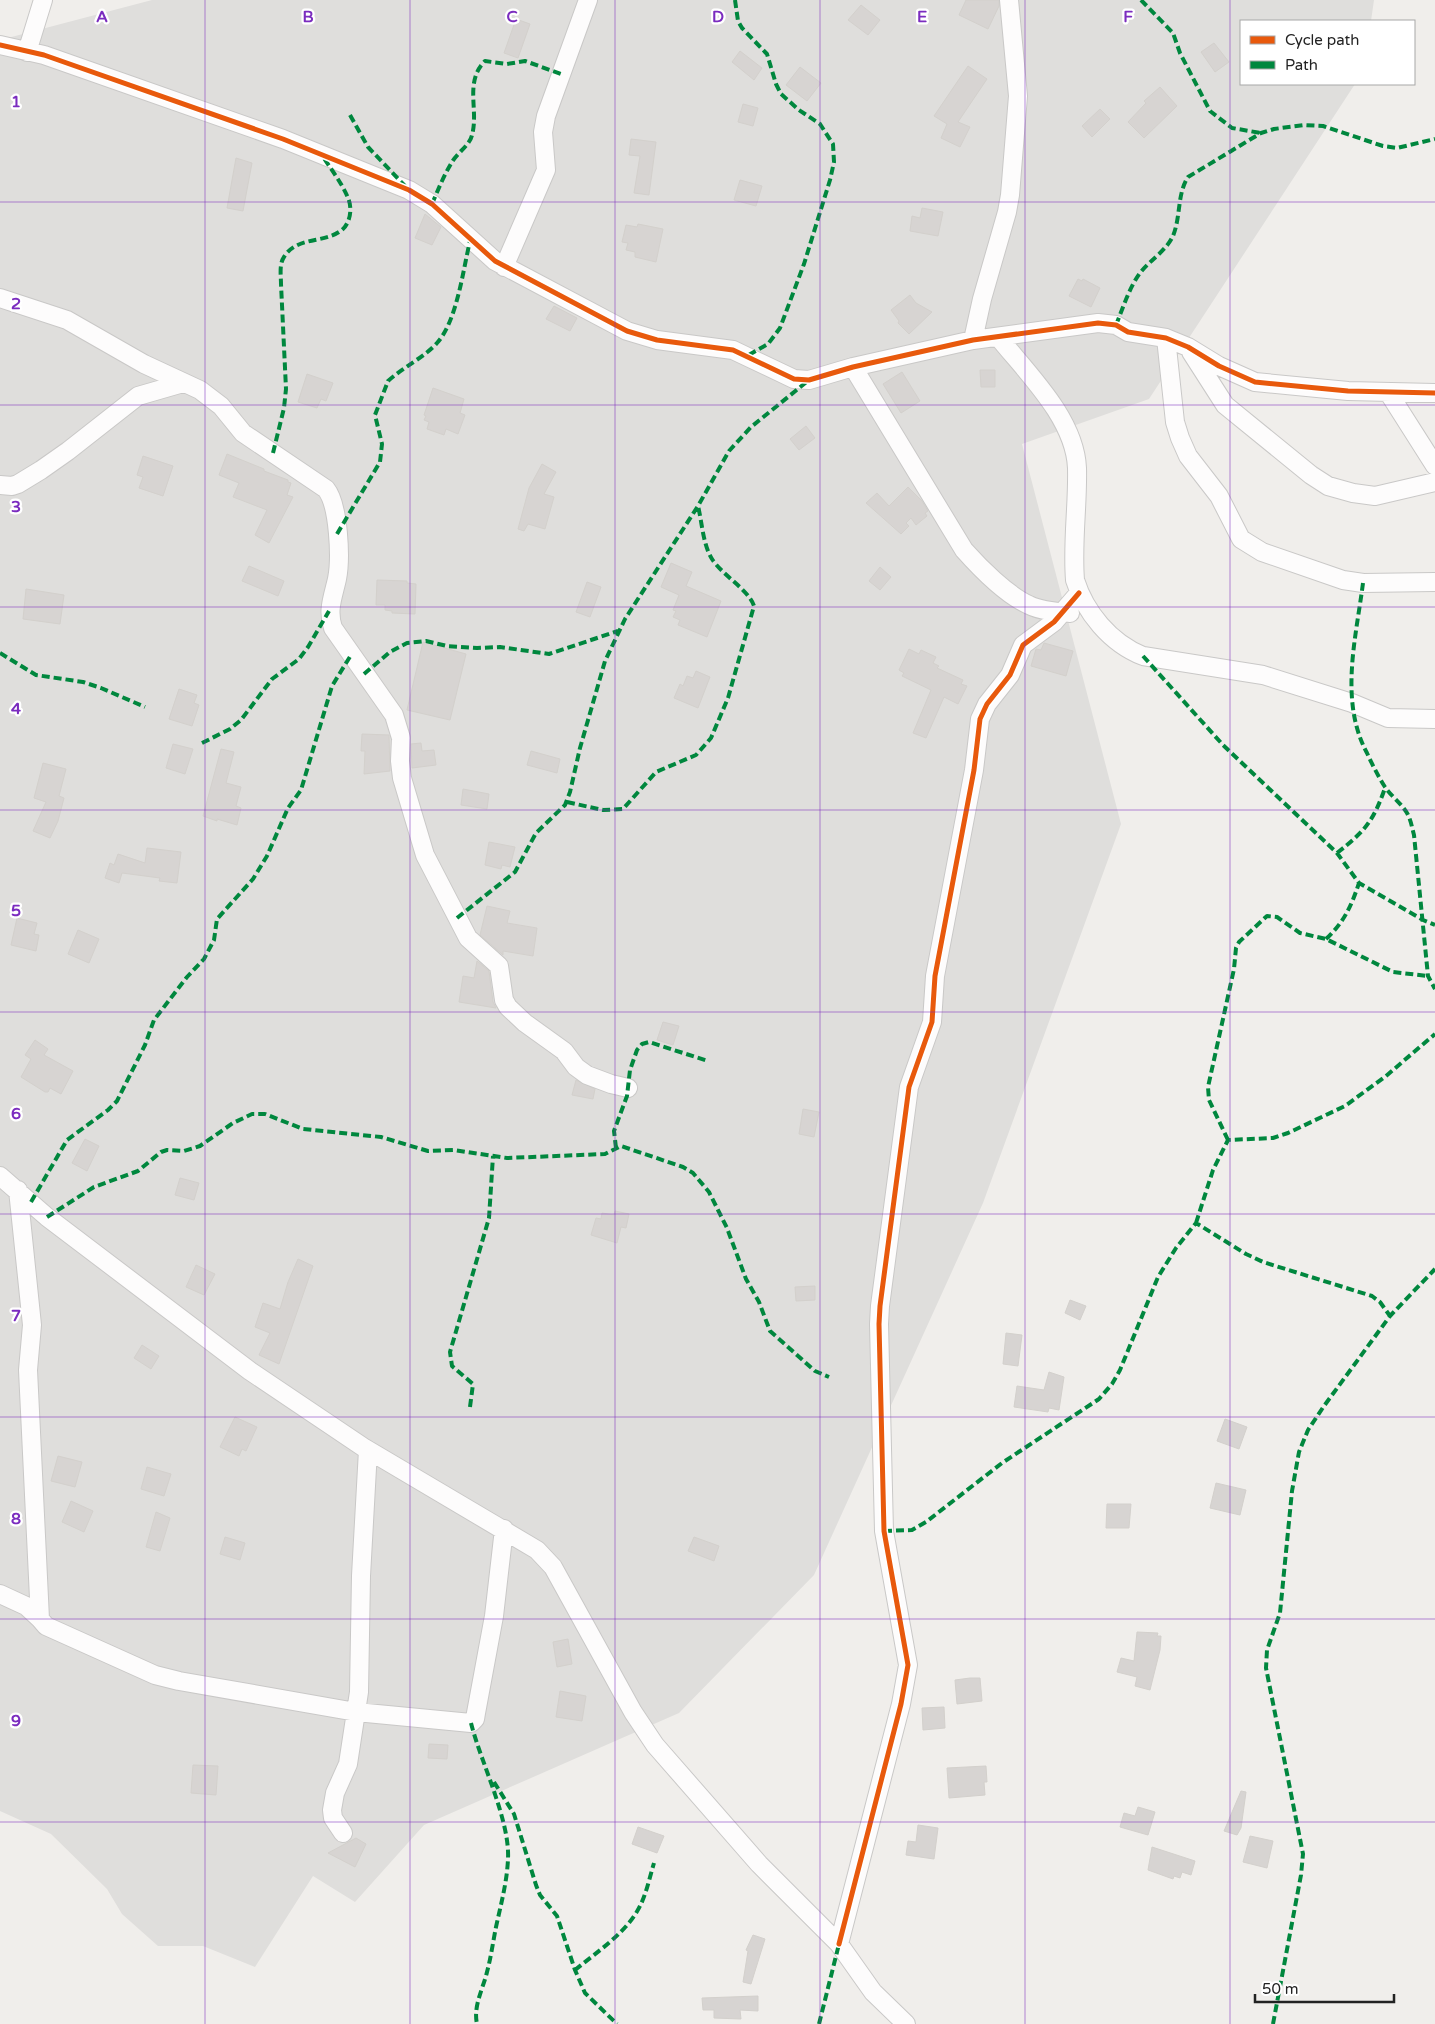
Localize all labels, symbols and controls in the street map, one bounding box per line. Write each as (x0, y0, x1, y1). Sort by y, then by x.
text: A (96, 7, 108, 27)
text: B (302, 7, 314, 27)
text: C (506, 7, 518, 27)
text: D (712, 7, 724, 27)
text: E (917, 7, 927, 27)
text: F (1123, 7, 1133, 27)
legend (1240, 20, 1415, 85)
text: Cycle path (1285, 31, 1359, 49)
text: Path (1285, 56, 1318, 74)
text: 1 (11, 92, 21, 112)
text: 2 (11, 294, 21, 314)
text: 3 (11, 497, 21, 517)
text: 4 (11, 699, 21, 719)
text: 5 (11, 901, 21, 921)
text: 6 (11, 1104, 21, 1124)
text: 7 (11, 1306, 21, 1326)
text: 8 (11, 1509, 21, 1529)
text: 9 (11, 1711, 21, 1731)
scale bar (1255, 1972, 1394, 2004)
text: 50 m (1262, 1980, 1299, 1998)

